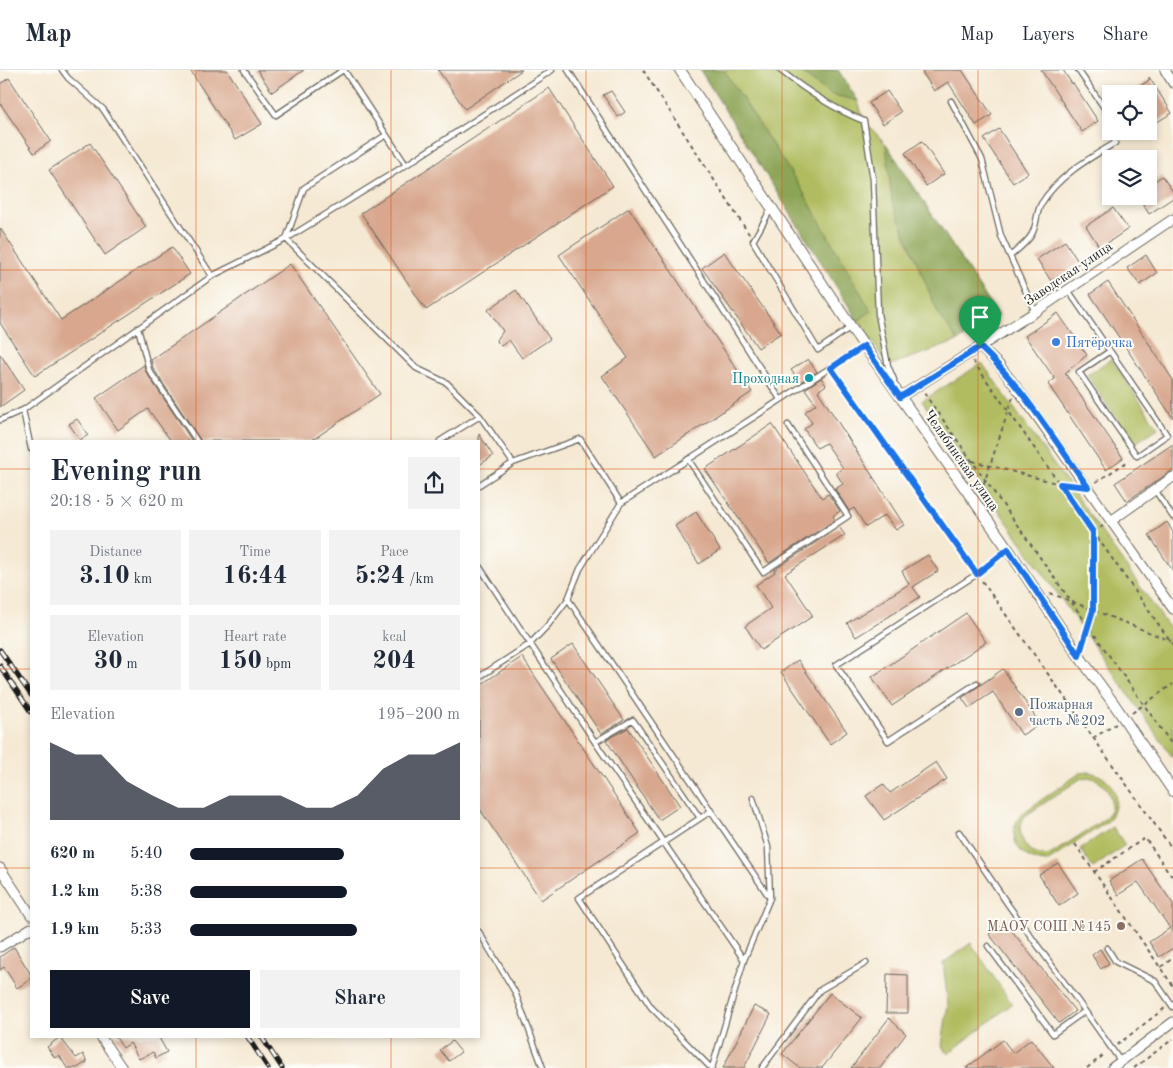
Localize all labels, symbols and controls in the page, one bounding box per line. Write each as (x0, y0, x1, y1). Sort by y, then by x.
text: Map (25, 23, 72, 47)
text: Map (960, 26, 994, 44)
text: Layers (1022, 26, 1074, 44)
text: Share (1102, 26, 1148, 44)
map controls (1102, 85, 1157, 205)
button: locate (1102, 85, 1157, 140)
button: layers (1102, 150, 1157, 205)
street label: Заводская улица (1022, 239, 1115, 308)
pin (959, 296, 1001, 347)
icon: arrive (966, 303, 994, 331)
marker: Пятёрочка (1050, 336, 1062, 348)
place label: Пятёрочка (1066, 336, 1133, 350)
place label: Проходная (732, 372, 799, 386)
marker: Проходная (803, 372, 815, 384)
street label: Челябинская улица (921, 407, 1001, 514)
button: share (408, 457, 460, 509)
text: Evening run (50, 459, 202, 487)
text: 20:18 · 5 × 620 m (50, 494, 183, 510)
text: Distance (89, 545, 142, 559)
text: Time (239, 545, 271, 559)
text: Pace (380, 545, 409, 559)
text: 3.10 (79, 564, 130, 589)
text: 16:44 (222, 564, 288, 589)
text: 5:24 (355, 564, 405, 589)
text: km (130, 572, 152, 586)
text: /km (405, 572, 434, 586)
text: Elevation (87, 630, 144, 644)
text: Heart rate (224, 630, 286, 644)
text: kcal (382, 630, 406, 644)
text: 30 (94, 649, 123, 674)
text: 150 (219, 649, 262, 674)
text: 204 (373, 649, 416, 674)
text: m (123, 657, 138, 671)
text: bpm (262, 657, 291, 671)
place label: Пожарная часть №202 (1029, 698, 1105, 728)
marker: Пожарная часть №202 (1013, 706, 1025, 718)
text: Elevation (50, 707, 115, 723)
text: 195–200 m (377, 707, 460, 723)
text: 620 m (50, 846, 95, 862)
text: 5:40 (130, 846, 162, 862)
text: 1.2 km (50, 884, 99, 900)
text: 5:38 (130, 884, 162, 900)
place label: МАОУ СОШ №145 (987, 920, 1111, 934)
marker: МАОУ СОШ №145 (1115, 920, 1127, 932)
text: 1.9 km (50, 922, 99, 938)
text: 5:33 (130, 922, 162, 938)
button: Save (50, 970, 250, 1028)
button: Share (260, 970, 460, 1028)

